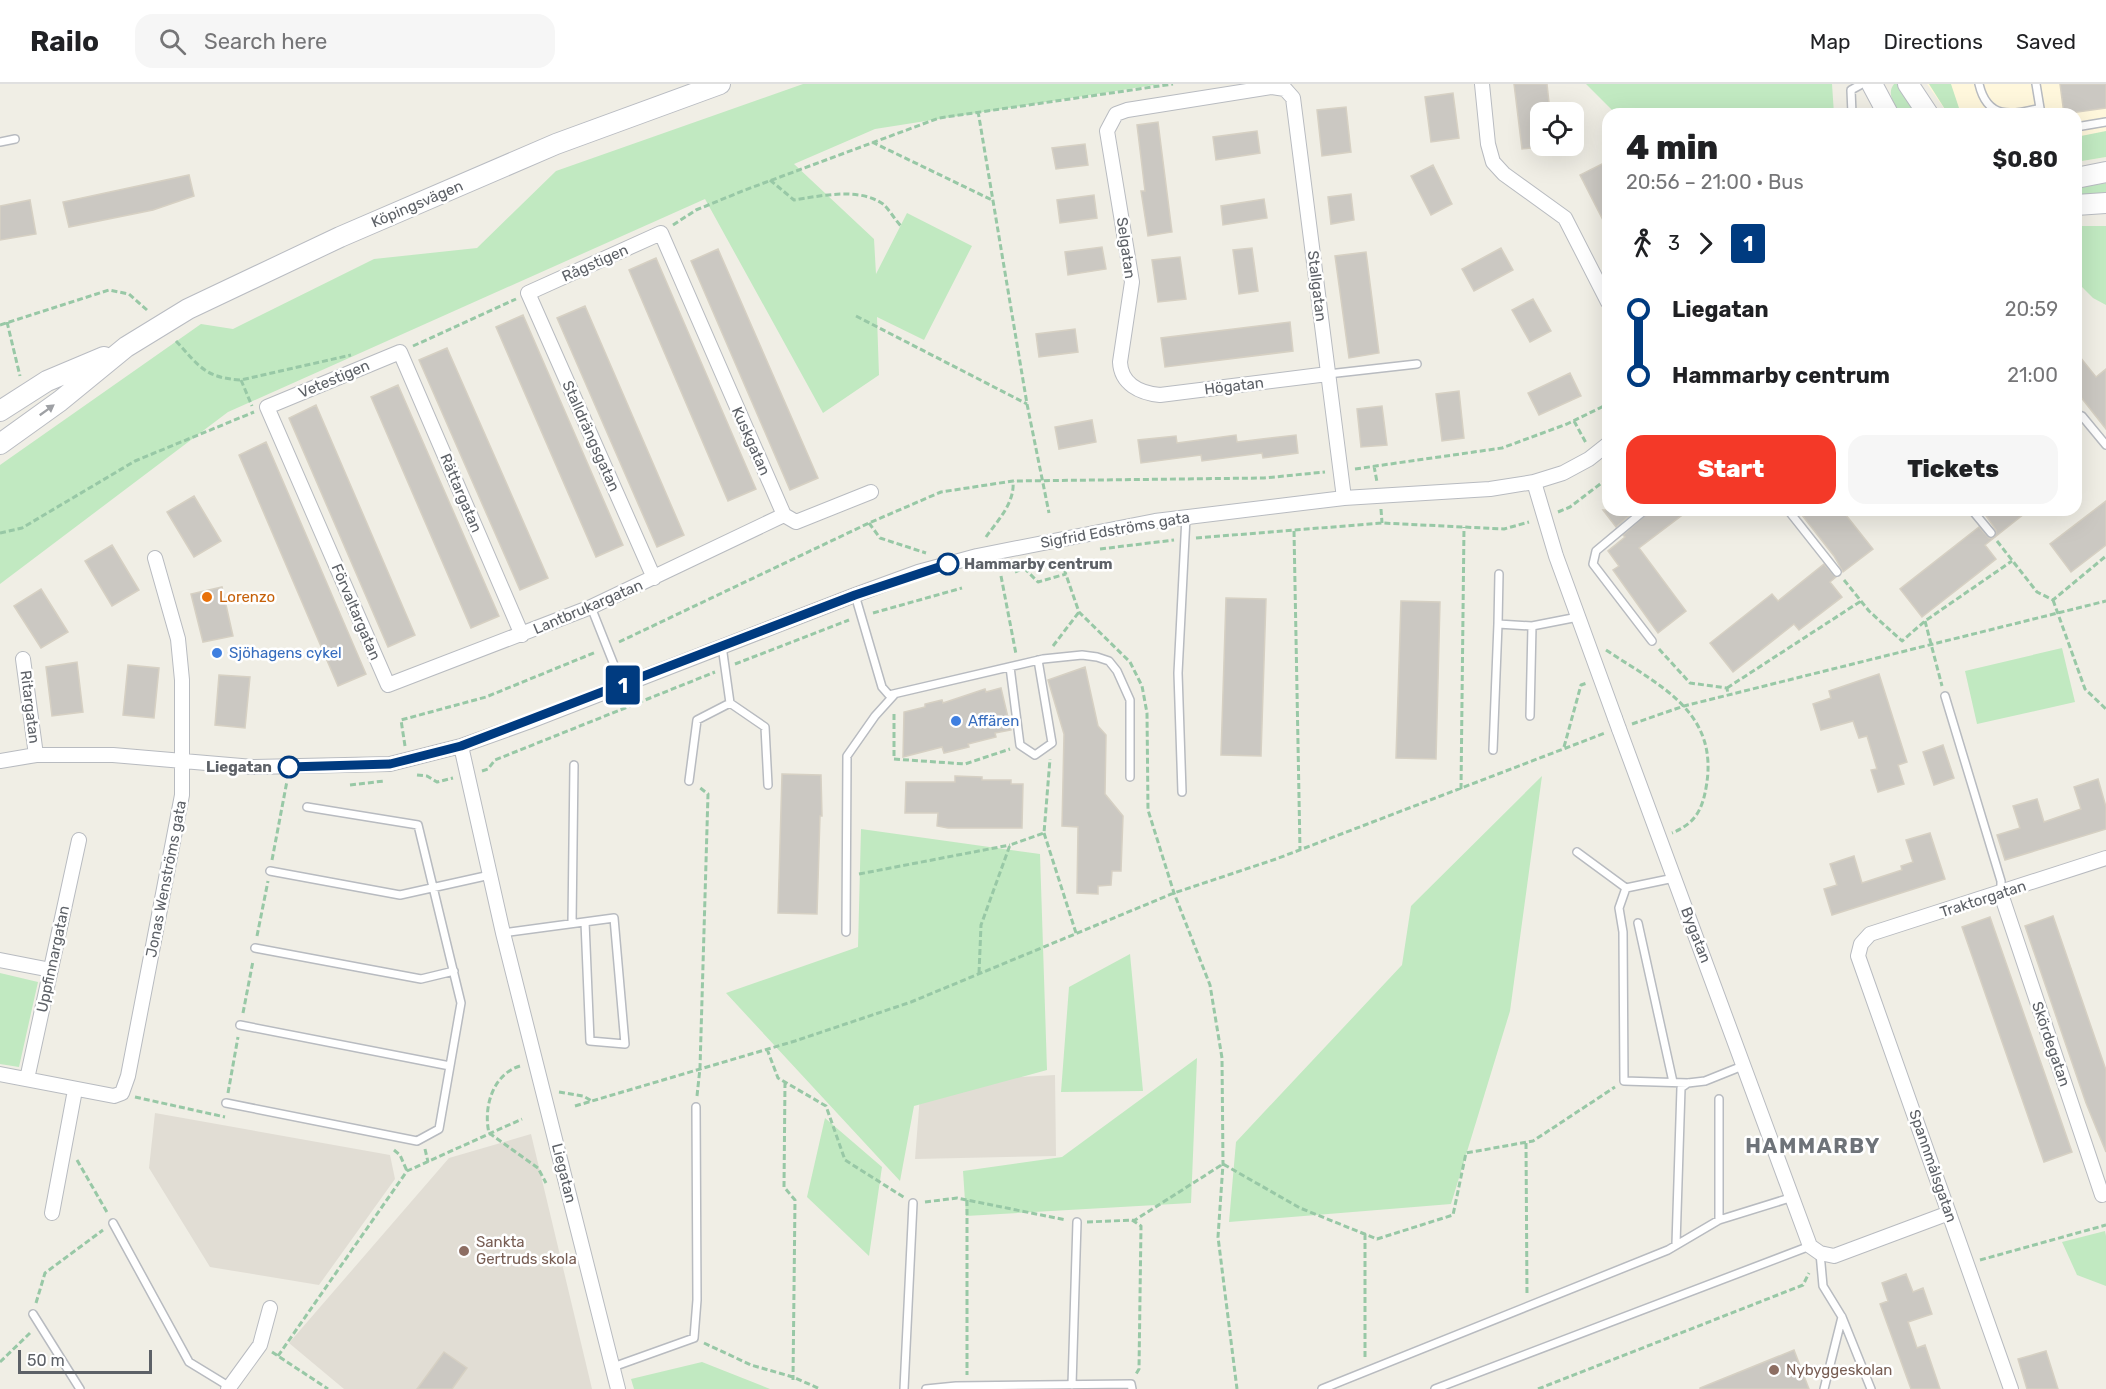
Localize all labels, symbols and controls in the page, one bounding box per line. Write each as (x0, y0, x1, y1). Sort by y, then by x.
search box (135, 14, 555, 68)
text: Railo (30, 25, 99, 58)
icon: search (156, 25, 189, 58)
text: Search here (204, 28, 327, 55)
text: Map (1810, 29, 1851, 54)
text: Directions (1884, 29, 1983, 54)
text: Saved (2016, 29, 2076, 54)
map controls (1530, 102, 1584, 156)
button: locate (1530, 102, 1584, 156)
text: 4 min (1626, 128, 1718, 167)
text: $0.80 (1992, 146, 2058, 173)
text: 20:56 – 21:00 · Bus (1626, 170, 1804, 194)
street label: Köpingsvägen (368, 177, 466, 231)
street label: Selgatan (1113, 216, 1139, 280)
icon: walk (1626, 227, 1659, 260)
icon: forward (1689, 227, 1722, 260)
text: 3 (1668, 231, 1680, 255)
text: 1 (1743, 231, 1753, 256)
street label: Rågstigen (559, 240, 631, 286)
street label: Stallgatan (1304, 250, 1330, 322)
text: Liegatan (1672, 296, 1769, 323)
text: 20:59 (2005, 297, 2058, 321)
street label: Vetestigen (296, 356, 372, 402)
text: Hammarby centrum (1672, 362, 1890, 389)
text: 21:00 (2007, 363, 2058, 387)
street label: Högatan (1203, 373, 1265, 399)
street label: Stalldrängsgatan (558, 378, 624, 494)
one-way arrow (39, 404, 55, 416)
street label: Kuskgatan (728, 404, 774, 478)
button: Start (1626, 435, 1836, 504)
button: Tickets (1848, 435, 2058, 504)
street label: Rättargatan (436, 451, 486, 535)
street label: Sigfrid Edströms gata (1039, 508, 1191, 552)
marker: Hammarby centrum (937, 553, 959, 575)
place label: Hammarby centrum (964, 555, 1113, 573)
street label: Förvaltargatan (328, 561, 384, 663)
street label: Lantbrukargatan (531, 576, 645, 638)
place label: Lorenzo (219, 588, 275, 606)
marker: Lorenzo (200, 590, 214, 604)
place label: Sjöhagens cykel (229, 644, 342, 662)
marker: Sjöhagens cykel (210, 646, 224, 660)
line badge: 1 (604, 666, 642, 704)
street label: Ritargatan (17, 669, 43, 745)
text: 1 (618, 673, 628, 698)
place label: Affären (968, 712, 1019, 730)
marker: Affären (949, 714, 963, 728)
marker: Liegatan (278, 756, 300, 778)
place label: Liegatan (206, 758, 272, 776)
street label: Jonas Wenströms gata (142, 799, 190, 959)
street label: Traktorgatan (1938, 877, 2028, 921)
street label: Uppfinnargatan (33, 904, 73, 1014)
street label: Bygatan (1677, 904, 1715, 966)
street label: Skördegatan (2028, 999, 2074, 1089)
street label: Spannmålsgatan (1905, 1107, 1961, 1225)
district label: HAMMARBY (1745, 1133, 1881, 1158)
street label: Liegatan (548, 1141, 580, 1205)
place label: Sankta Gertruds skola (476, 1233, 577, 1268)
marker: Sankta Gertruds skola (457, 1244, 471, 1258)
scale bar (18, 1347, 152, 1374)
text: 50 m (27, 1351, 65, 1370)
place label: Nybyggeskolan (1786, 1361, 1892, 1379)
marker: Nybyggeskolan (1767, 1363, 1781, 1377)

